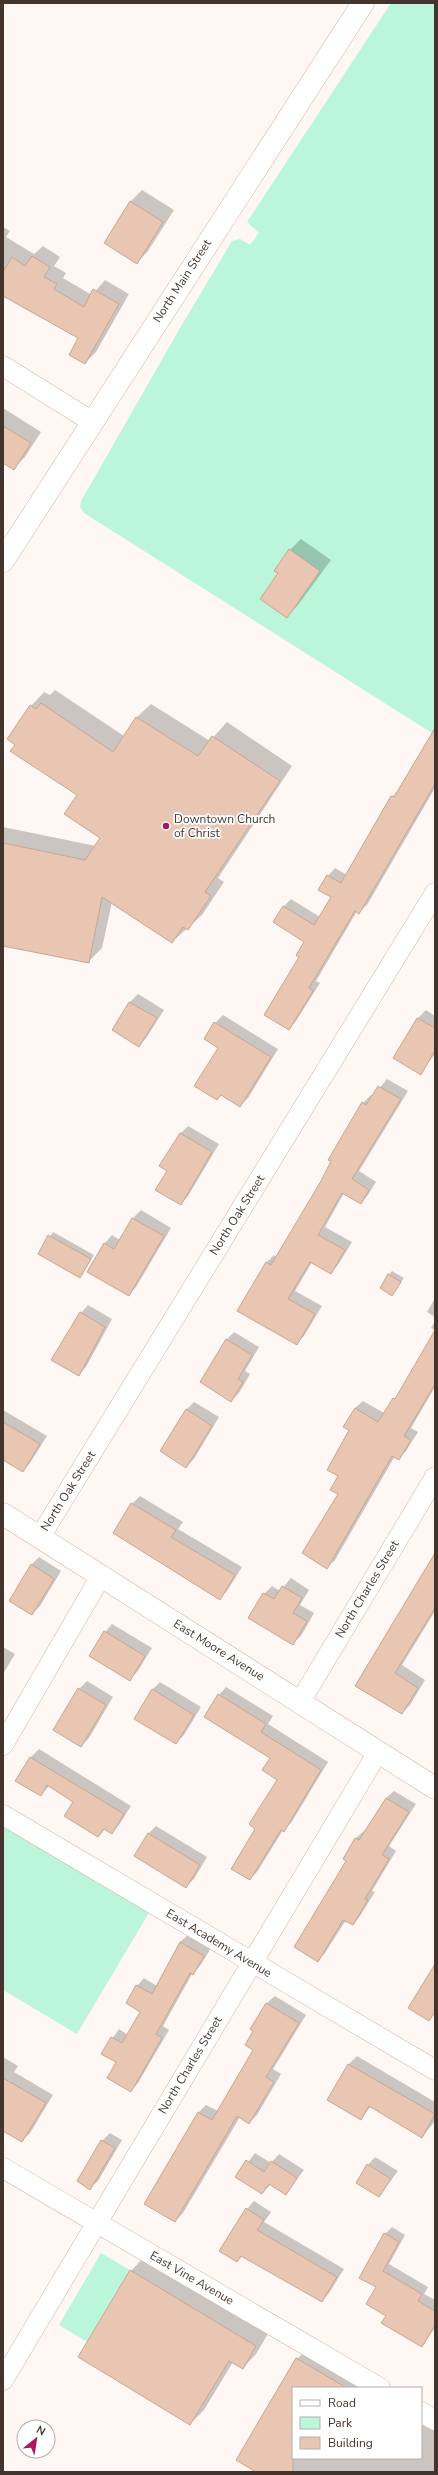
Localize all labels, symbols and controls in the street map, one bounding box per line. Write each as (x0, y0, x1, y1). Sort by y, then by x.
street label: North Main Street (149, 236, 215, 326)
place label: Downtown Church of Christ (174, 811, 275, 841)
marker: Downtown Church of Christ (161, 821, 171, 831)
street label: North Oak Street (206, 1171, 268, 1258)
street label: North Oak Street (37, 1447, 99, 1534)
street label: North Charles Street (331, 1537, 403, 1641)
street label: East Moore Avenue (170, 1616, 268, 1684)
street label: East Academy Avenue (163, 1905, 275, 1981)
street label: North Charles Street (154, 2013, 226, 2117)
street label: East Vine Avenue (147, 2247, 237, 2309)
legend (292, 2387, 422, 2459)
text: Road (328, 2395, 356, 2411)
text: Park (328, 2415, 353, 2431)
north arrow (16, 2419, 56, 2459)
text: N (33, 2422, 48, 2439)
text: Building (328, 2435, 373, 2451)

